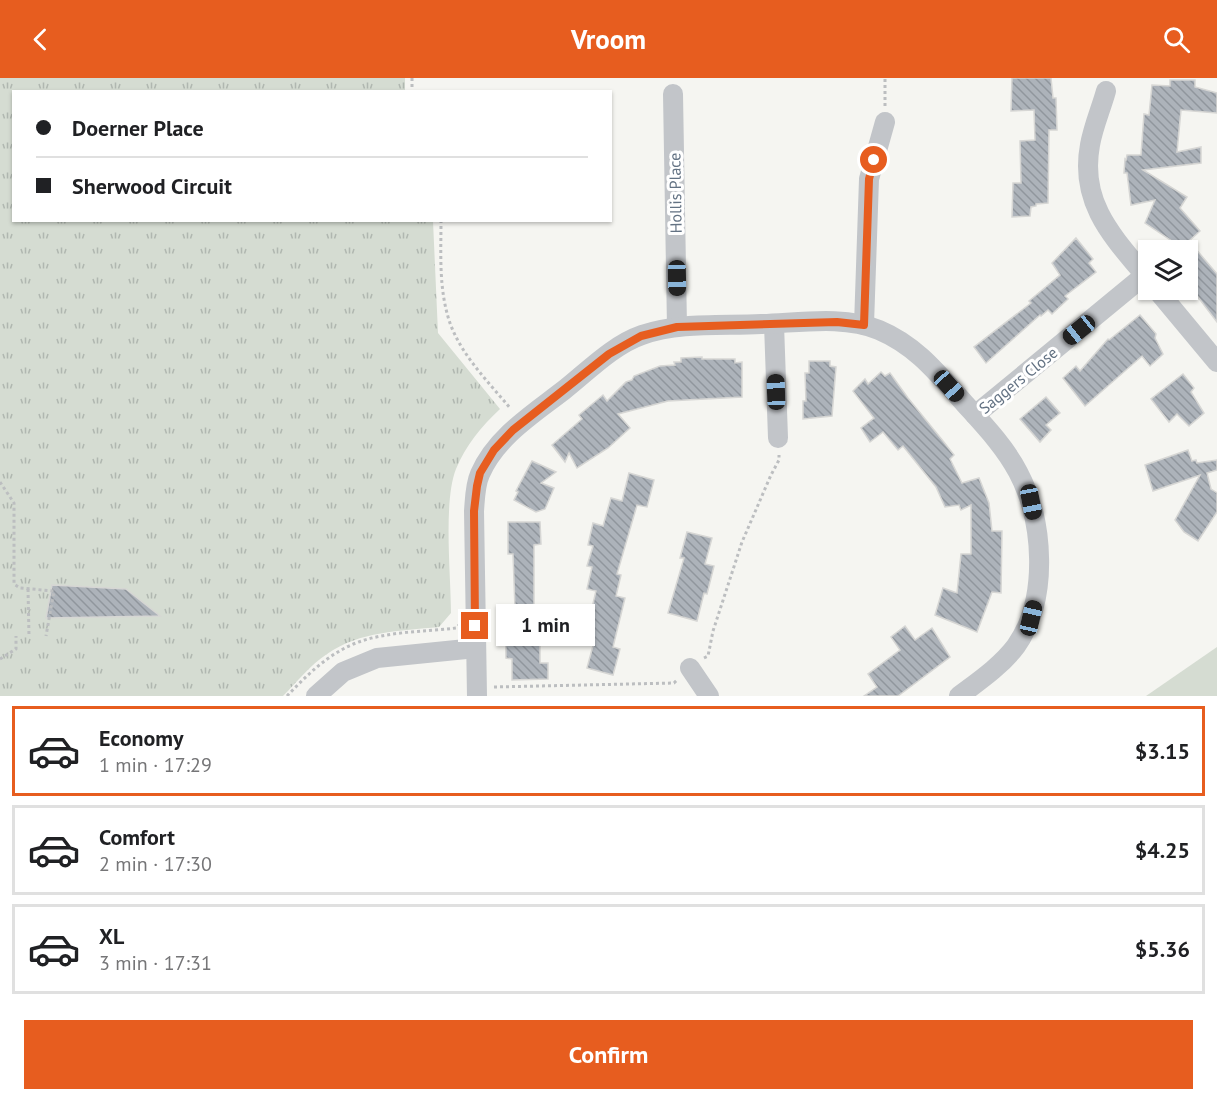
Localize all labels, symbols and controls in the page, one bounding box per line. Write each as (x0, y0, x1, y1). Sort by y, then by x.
text: Vroom (571, 22, 646, 56)
icon: back (24, 23, 57, 56)
icon: search (1160, 23, 1193, 56)
text: Doerner Place (72, 114, 204, 142)
route start (860, 146, 887, 173)
street label: Hollis Place (664, 153, 686, 233)
text: Sherwood Circuit (72, 172, 232, 200)
map controls (1138, 240, 1198, 300)
button: layers (1138, 240, 1198, 300)
car (668, 260, 686, 296)
car (1059, 312, 1099, 348)
street label: Saggers Close (975, 342, 1061, 418)
car (930, 367, 968, 405)
car (766, 374, 786, 410)
car (1019, 483, 1043, 521)
car (1018, 598, 1044, 638)
callout: 1 min (496, 605, 595, 647)
route end (461, 612, 488, 639)
text: 1 min (521, 612, 570, 638)
icon: car (27, 724, 81, 778)
text: Economy (99, 724, 183, 752)
text: $3.15 (1135, 737, 1190, 765)
text: 1 min · 17:29 (99, 752, 212, 778)
icon: car (27, 823, 81, 877)
text: Comfort (99, 823, 175, 851)
text: $4.25 (1135, 836, 1190, 864)
text: 2 min · 17:30 (99, 851, 212, 877)
icon: car (27, 922, 81, 976)
text: XL (99, 922, 124, 950)
text: $5.36 (1135, 935, 1190, 963)
text: 3 min · 17:31 (99, 950, 212, 976)
button: Confirm (24, 1020, 1193, 1089)

